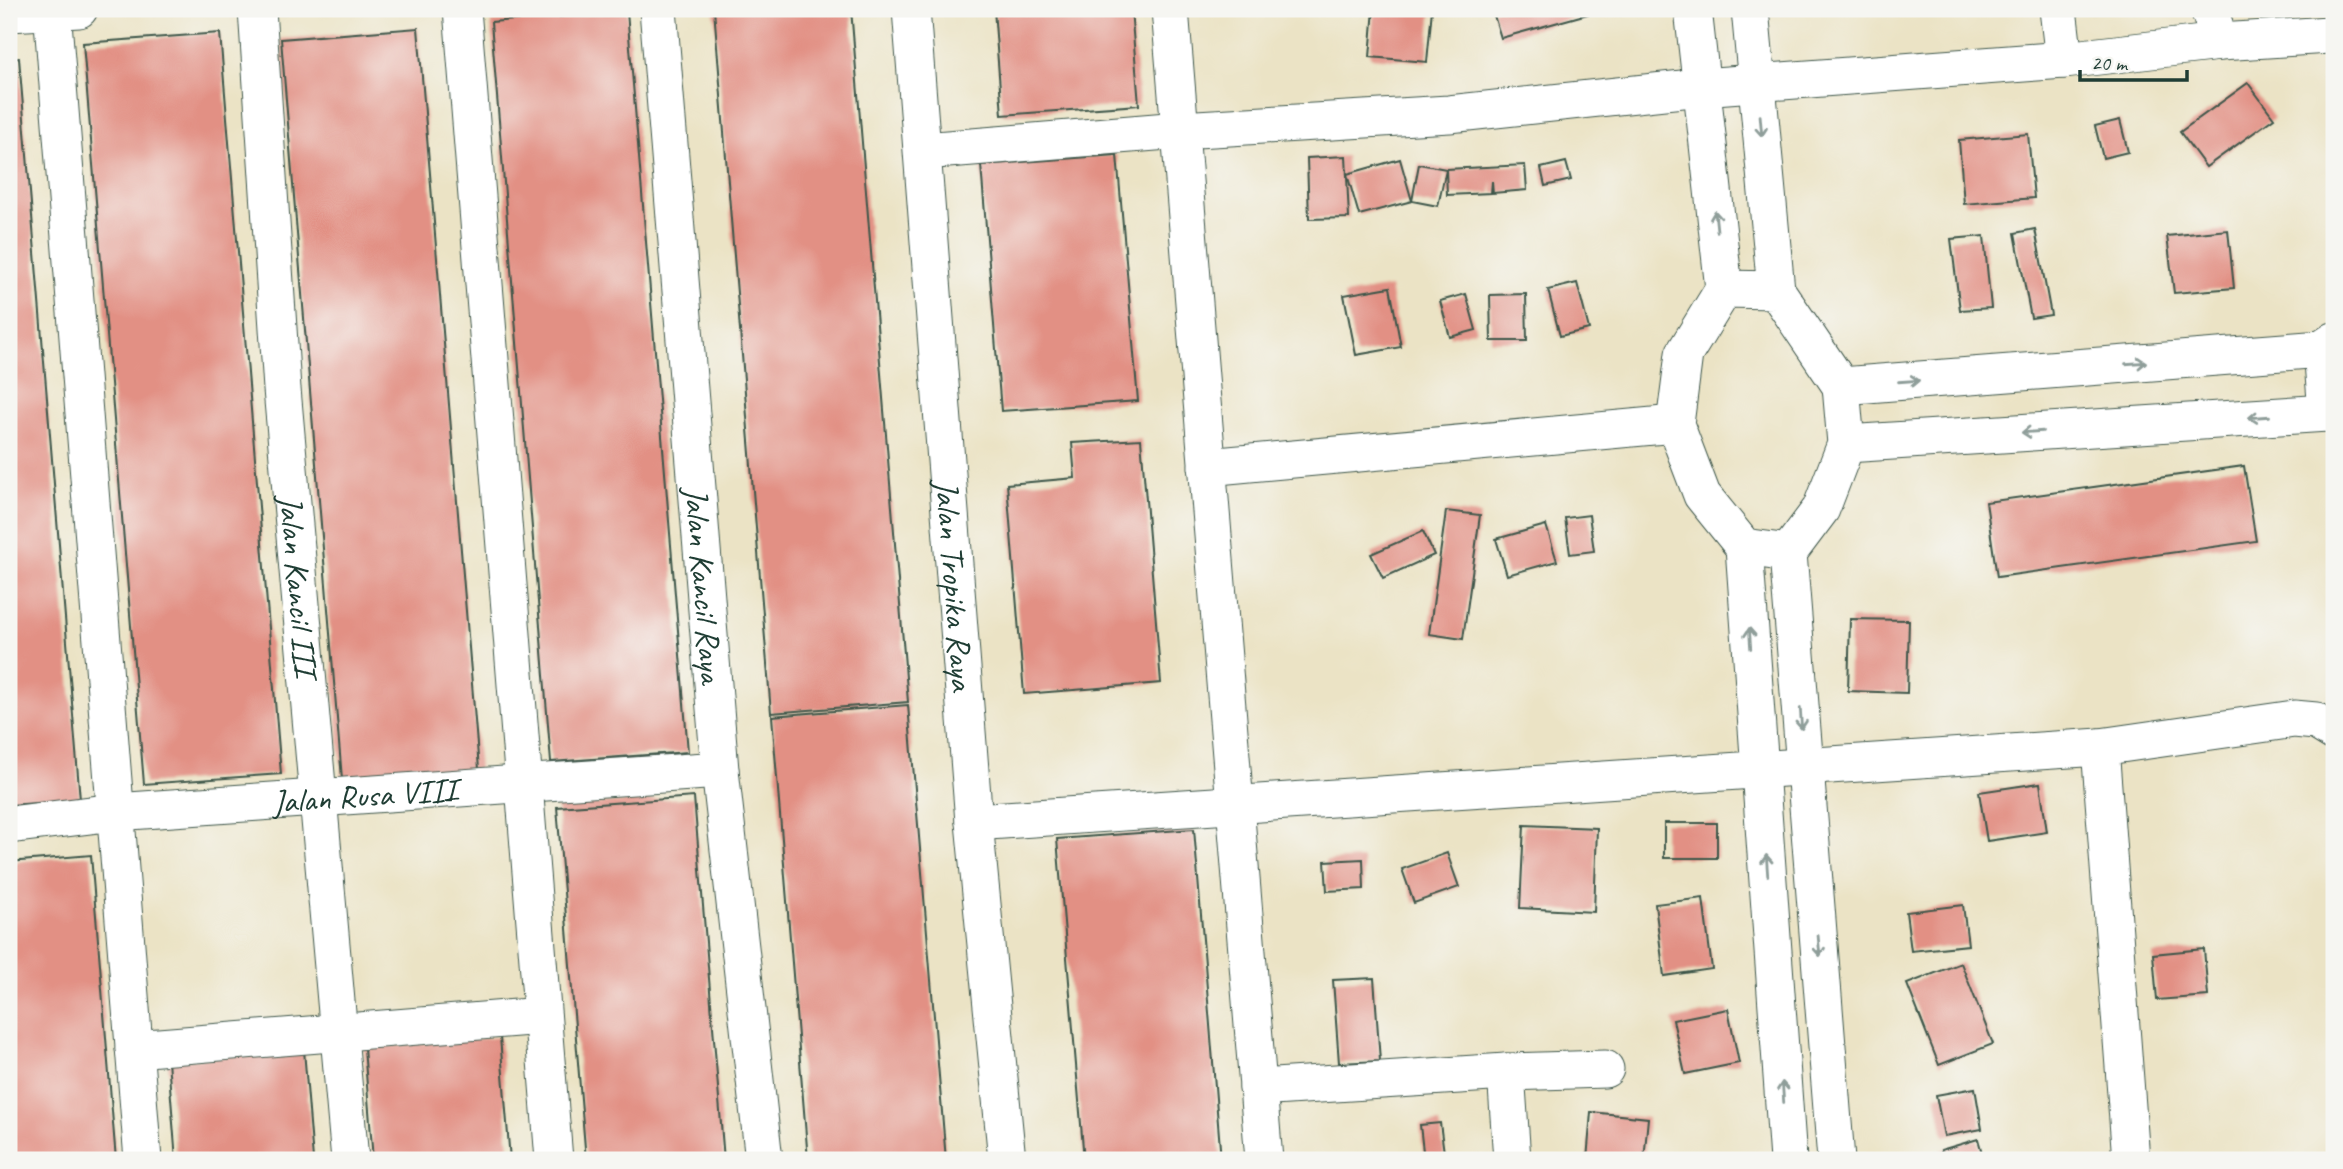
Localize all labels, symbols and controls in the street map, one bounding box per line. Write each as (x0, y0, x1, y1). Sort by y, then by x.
scale bar (2080, 38, 2187, 82)
text: 20 m (2091, 50, 2129, 76)
one-way arrow (1755, 114, 1768, 136)
one-way arrow (1710, 210, 1723, 233)
one-way arrow (2124, 356, 2147, 369)
one-way arrow (1897, 374, 1920, 387)
one-way arrow (2248, 411, 2270, 424)
one-way arrow (2021, 426, 2043, 439)
street label: Jalan Tropika Raya (925, 477, 984, 695)
street label: Jalan Kancil Raya (675, 484, 733, 687)
street label: Jalan Kancil III (269, 491, 328, 684)
one-way arrow (1744, 627, 1757, 650)
one-way arrow (1795, 707, 1808, 730)
street label: Jalan Rusa VIII (269, 768, 465, 823)
one-way arrow (1760, 854, 1773, 877)
one-way arrow (1813, 934, 1826, 957)
one-way arrow (1776, 1081, 1789, 1104)

